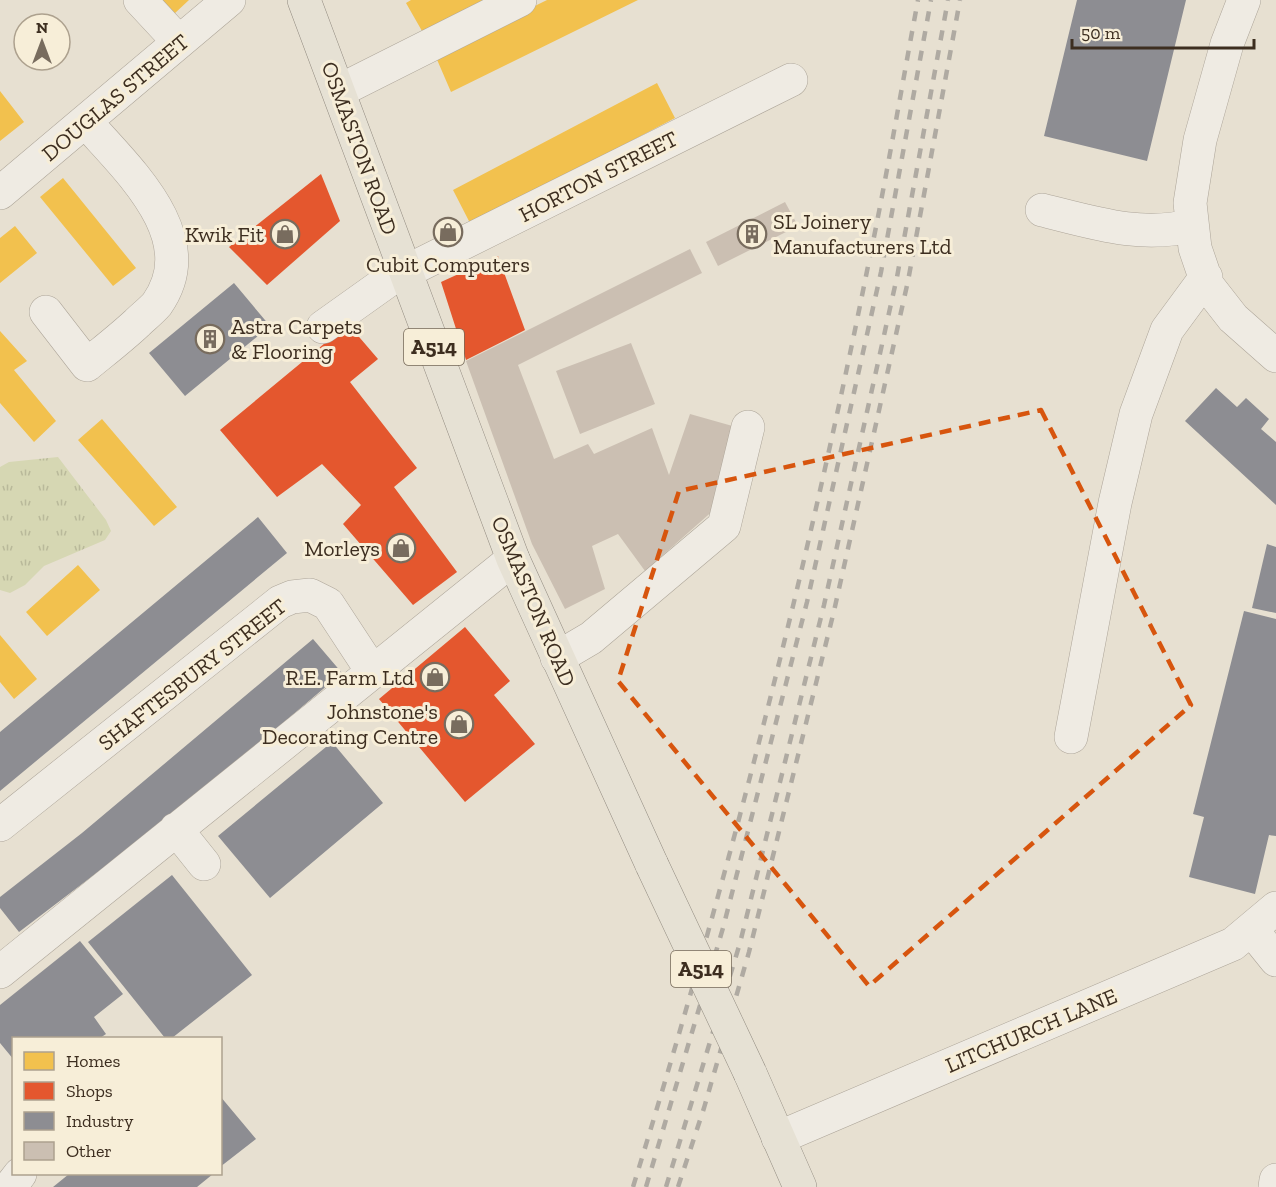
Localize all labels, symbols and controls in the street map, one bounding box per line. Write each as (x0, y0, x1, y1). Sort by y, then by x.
north arrow (12, 12, 72, 72)
scale bar (1072, 12, 1254, 50)
text: N (36, 18, 48, 37)
text: 50 m (1081, 22, 1121, 44)
street label: DOUGLAS STREET (36, 28, 195, 167)
street label: OSMASTON ROAD (316, 58, 403, 238)
street label: HORTON STREET (514, 125, 682, 228)
place label: SL Joinery Manufacturers Ltd (773, 208, 952, 260)
shop icon: Cubit Computers (432, 216, 464, 248)
shop icon: Kwik Fit (269, 218, 301, 250)
building icon: SL Joinery Manufacturers Ltd (736, 218, 768, 250)
place label: Kwik Fit (185, 221, 265, 248)
place label: Cubit Computers (366, 251, 530, 278)
place label: Astra Carpets & Flooring (231, 313, 362, 365)
building icon: Astra Carpets & Flooring (194, 323, 226, 355)
road number: A514 (404, 329, 464, 365)
street label: OSMASTON ROAD (486, 512, 582, 690)
shop icon: Morleys (385, 532, 417, 564)
place label: Morleys (304, 535, 380, 562)
street label: SHAFTESBURY STREET (93, 592, 292, 756)
shop icon: R.E. Farm Ltd (419, 661, 451, 693)
place label: R.E. Farm Ltd (285, 664, 414, 691)
place label: Johnstone's Decorating Centre (262, 698, 438, 750)
shop icon: Johnstone's Decorating Centre (443, 708, 475, 740)
road number: A514 (671, 951, 731, 987)
street label: LITCHURCH LANE (941, 982, 1121, 1079)
legend (12, 1037, 222, 1175)
text: Homes (66, 1050, 120, 1072)
text: Shops (66, 1080, 113, 1102)
text: Industry (66, 1110, 134, 1132)
text: Other (66, 1140, 112, 1162)

